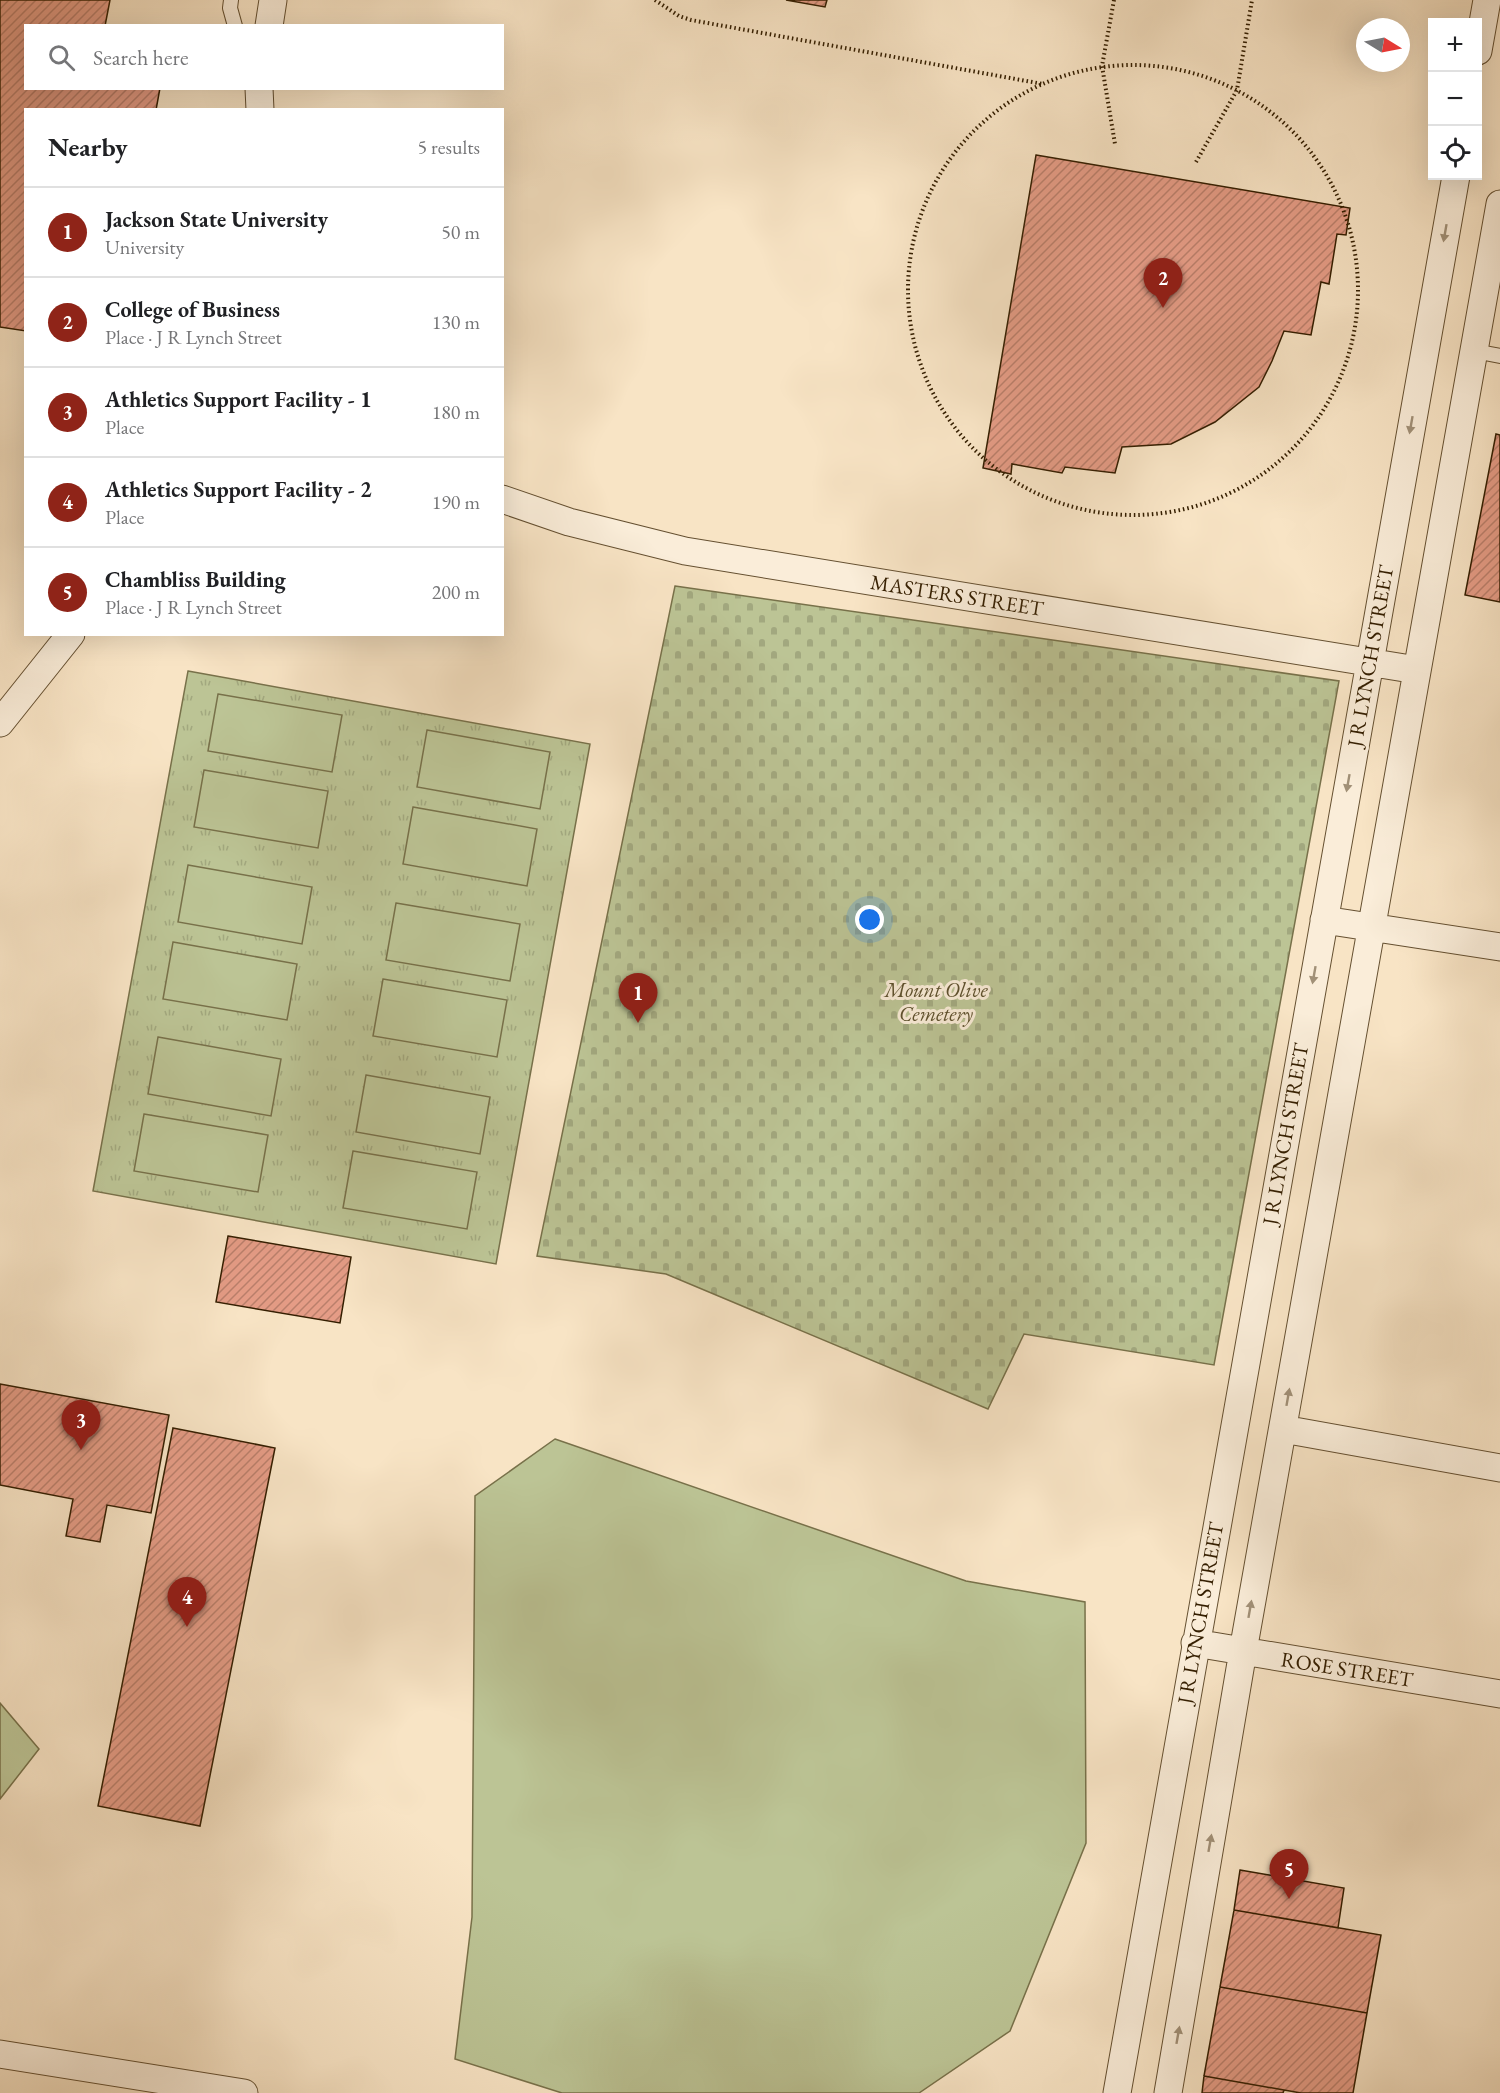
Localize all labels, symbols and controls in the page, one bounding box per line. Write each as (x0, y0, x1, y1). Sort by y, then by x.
north arrow (1356, 18, 1410, 72)
map controls (1428, 18, 1482, 180)
button: + (1428, 18, 1482, 72)
search box (24, 24, 504, 90)
icon: search (45, 41, 78, 74)
text: Search here (93, 43, 188, 72)
button: − (1428, 72, 1482, 126)
button: locate (1428, 126, 1482, 180)
text: Nearby (48, 130, 128, 164)
text: 5 results (417, 134, 480, 160)
text: Jackson State University (105, 205, 328, 234)
text: 1 (62, 219, 73, 245)
text: 50 m (441, 219, 480, 245)
one-way arrow (1441, 224, 1450, 243)
text: University (105, 234, 184, 260)
pin: 2 (1144, 258, 1182, 308)
text: College of Business (105, 295, 280, 324)
text: 2 (62, 309, 73, 335)
text: 130 m (432, 309, 480, 335)
text: Place · J R Lynch Street (105, 324, 282, 350)
text: Athletics Support Facility - 1 (105, 385, 372, 414)
text: 3 (62, 399, 73, 425)
text: 180 m (432, 399, 480, 425)
text: Place (105, 414, 144, 440)
one-way arrow (1407, 416, 1416, 435)
text: Athletics Support Facility - 2 (105, 475, 372, 504)
text: 4 (62, 489, 73, 515)
text: 190 m (432, 489, 480, 515)
text: Place (105, 504, 144, 530)
street label: J R LYNCH STREET (1340, 562, 1399, 751)
text: Chambliss Building (105, 565, 286, 594)
street label: MASTERS STREET (869, 568, 1046, 622)
text: 5 (62, 579, 73, 605)
text: 200 m (432, 579, 480, 605)
text: Place · J R Lynch Street (105, 594, 282, 620)
one-way arrow (1343, 773, 1352, 792)
your location (855, 905, 884, 934)
one-way arrow (1309, 965, 1318, 984)
pin: 1 (618, 974, 658, 1023)
park label: Mount Olive Cemetery (882, 976, 988, 1027)
street label: J R LYNCH STREET (1255, 1040, 1314, 1229)
one-way arrow (1284, 1387, 1293, 1406)
pin: 3 (62, 1400, 100, 1450)
street label: J R LYNCH STREET (1170, 1519, 1229, 1708)
pin: 4 (168, 1578, 207, 1627)
one-way arrow (1246, 1600, 1255, 1619)
street label: ROSE STREET (1279, 1645, 1416, 1693)
one-way arrow (1206, 1833, 1215, 1852)
pin: 5 (1270, 1850, 1308, 1899)
one-way arrow (1173, 2026, 1182, 2045)

